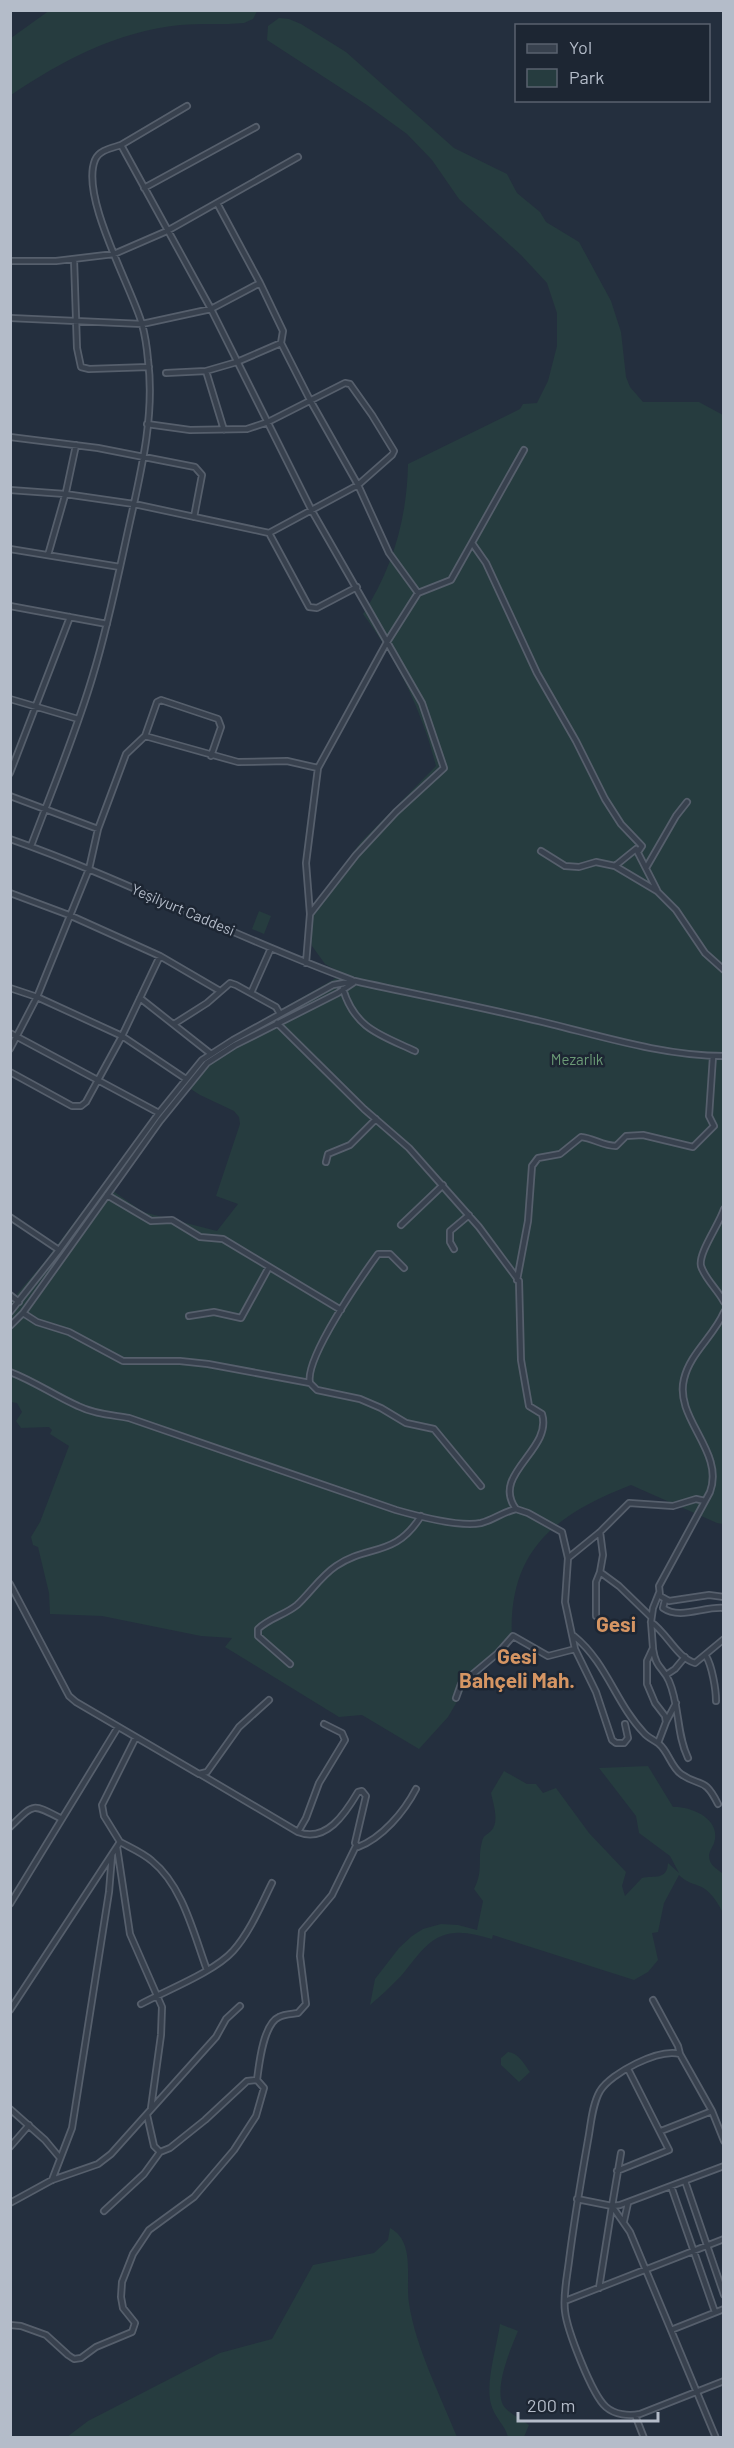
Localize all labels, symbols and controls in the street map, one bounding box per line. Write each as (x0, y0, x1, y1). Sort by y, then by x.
legend (515, 24, 710, 102)
text: Yol (569, 36, 592, 58)
text: Park (569, 66, 604, 88)
street label: Yeşilyurt Caddesi (129, 879, 238, 939)
park label: Mezarlık (551, 1050, 604, 1068)
district label: Gesi (596, 1611, 636, 1636)
district label: Gesi Bahçeli Mah. (459, 1643, 575, 1692)
scale bar (518, 2385, 658, 2423)
text: 200 m (527, 2394, 575, 2416)

